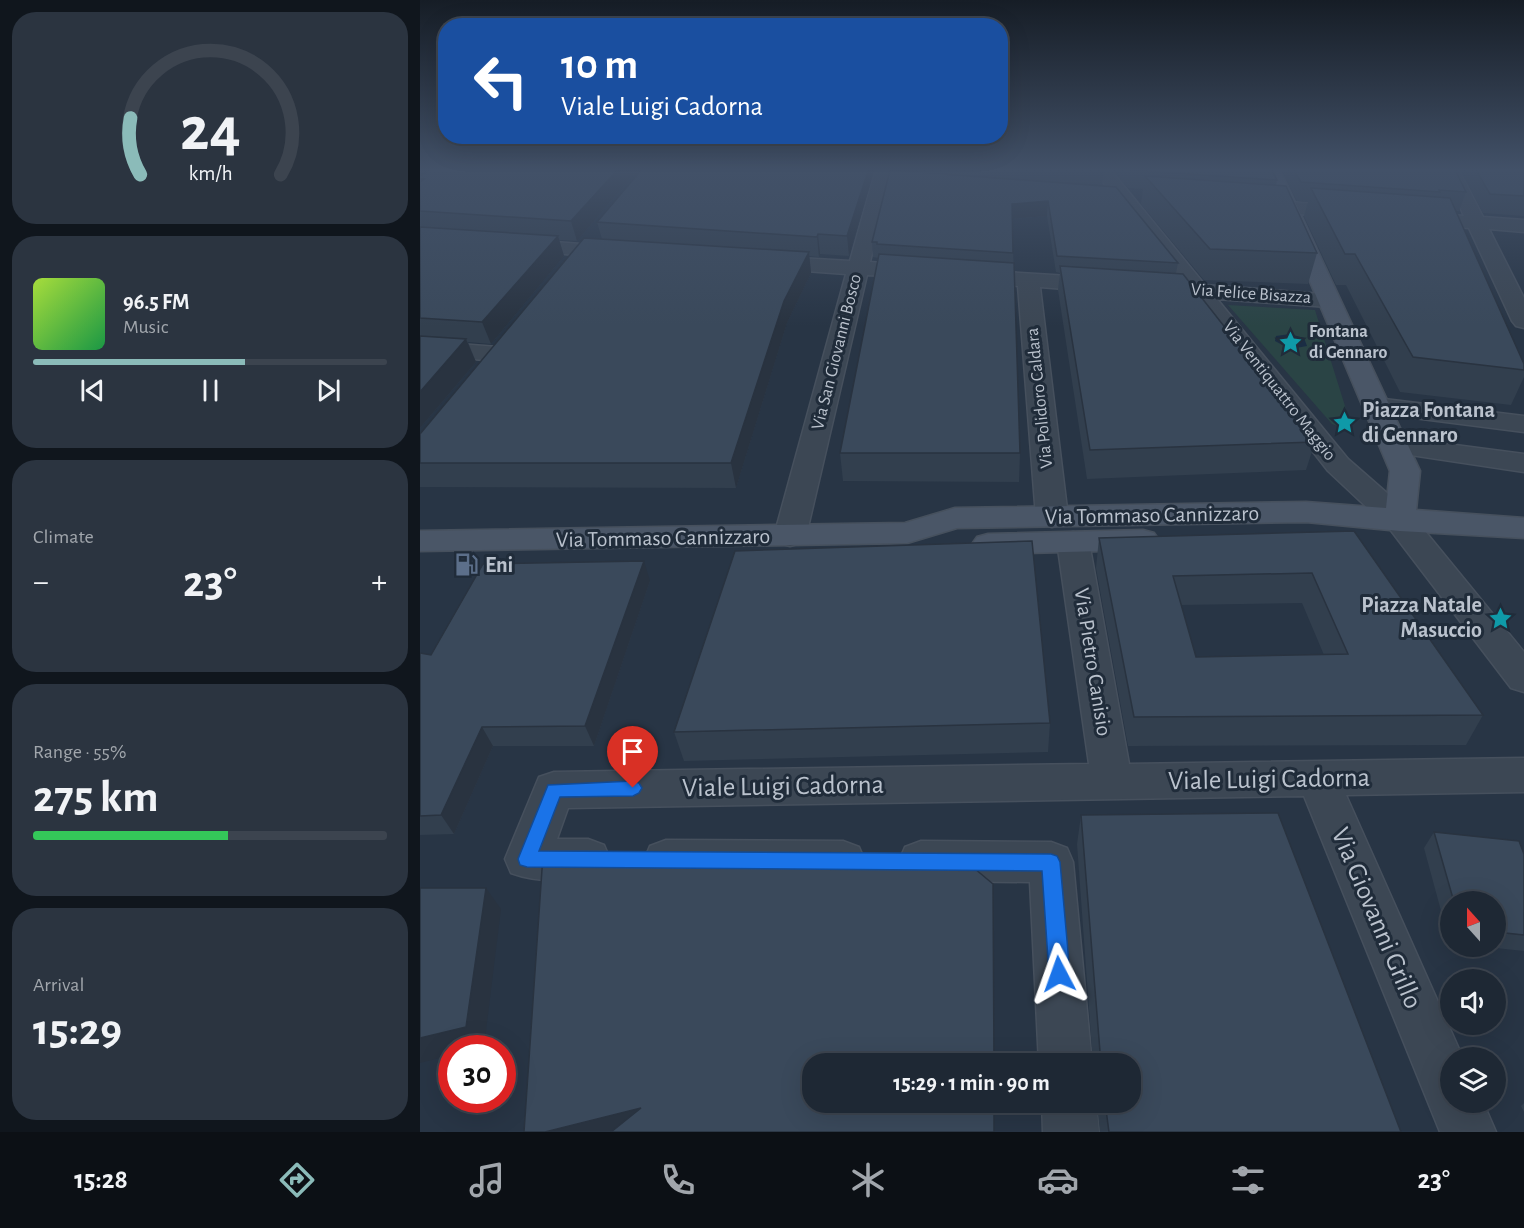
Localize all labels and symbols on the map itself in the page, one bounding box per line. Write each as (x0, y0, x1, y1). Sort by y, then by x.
street label: Via San Giovanni Bosco (809, 272, 865, 432)
street label: Via Felice Bisazza (1190, 281, 1312, 307)
street label: Via Ventiquattro Maggio (1219, 318, 1339, 464)
place label: Fontana di Gennaro (1309, 323, 1388, 362)
street label: Via Polidoro Caldara (1024, 327, 1056, 469)
place icon: Fontana di Gennaro (1278, 329, 1304, 355)
place label: Piazza Fontana di Gennaro (1362, 399, 1495, 446)
place icon: Piazza Fontana di Gennaro (1331, 410, 1357, 436)
street label: Via Tommaso Cannizzaro (1045, 502, 1259, 528)
street label: Via Tommaso Cannizzaro (556, 525, 770, 551)
fuel station icon: Eni (454, 552, 480, 578)
place label: Eni (485, 554, 513, 576)
street label: Via Pietro Canisio (1070, 587, 1116, 737)
place label: Piazza Natale Masuccio (1361, 594, 1482, 641)
place icon: Piazza Natale Masuccio (1487, 605, 1513, 631)
pin (607, 726, 658, 788)
street label: Viale Luigi Cadorna (1168, 764, 1370, 794)
street label: Viale Luigi Cadorna (682, 771, 884, 801)
street label: Via Giovanni Grillo (1327, 824, 1427, 1012)
north arrow (1440, 891, 1506, 957)
position arrow (1027, 942, 1091, 1006)
speed limit sign: 30 (438, 1035, 516, 1113)

